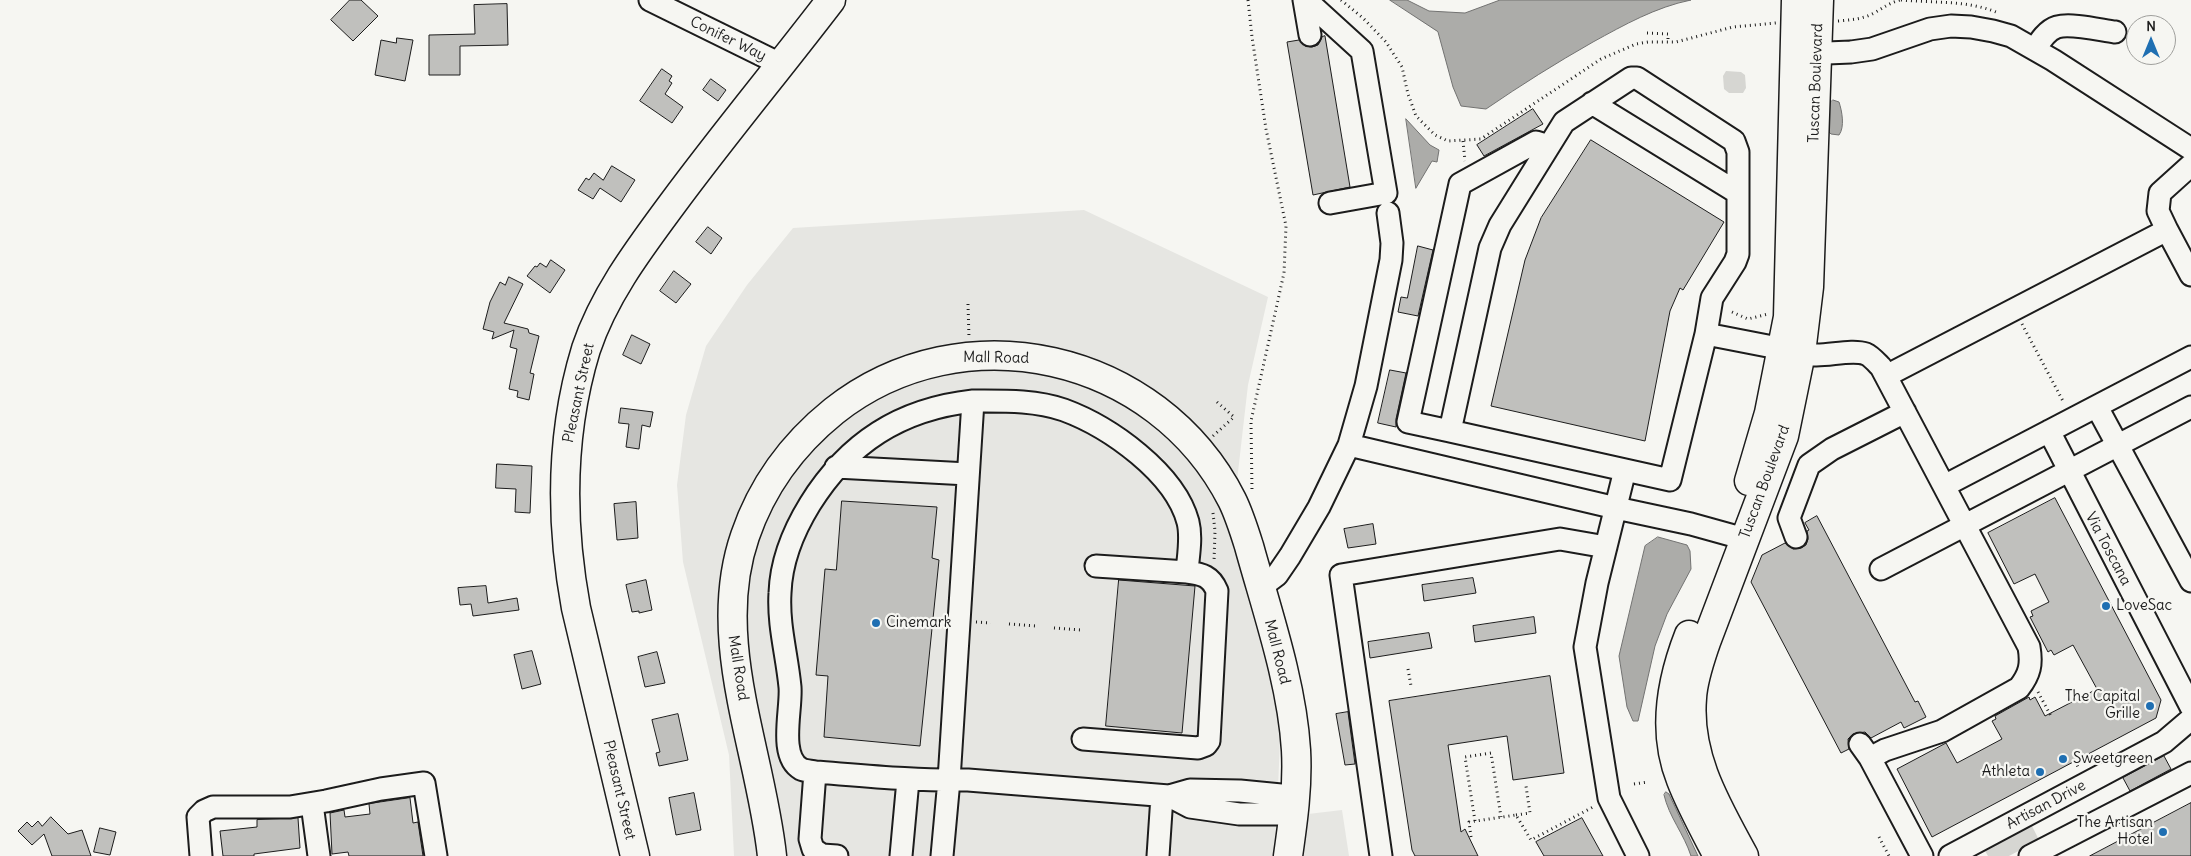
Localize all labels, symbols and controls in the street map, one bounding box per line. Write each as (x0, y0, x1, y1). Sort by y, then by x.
street label: Conifer Way (687, 13, 769, 65)
north arrow (2126, 15, 2176, 65)
text: N (2146, 17, 2156, 35)
street label: Tuscan Boulevard (1805, 23, 1827, 143)
street label: Pleasant Street (560, 341, 598, 445)
street label: Mall Road (963, 348, 1029, 368)
street label: Tuscan Boulevard (1736, 423, 1794, 541)
street label: Via Toscana (2081, 509, 2135, 589)
place label: LoveSac (2116, 597, 2172, 615)
marker: LoveSac (2100, 600, 2112, 612)
place label: Cinemark (886, 614, 951, 632)
marker: Cinemark (870, 617, 882, 629)
street label: Mall Road (1260, 618, 1294, 686)
street label: Mall Road (724, 634, 752, 702)
place label: The Capital Grille (2065, 688, 2140, 723)
marker: The Capital Grille (2144, 700, 2156, 712)
street label: Pleasant Street (599, 738, 639, 842)
place label: Sweetgreen (2073, 750, 2153, 768)
marker: Sweetgreen (2057, 753, 2069, 765)
place label: Athleta (1982, 763, 2030, 781)
marker: Athleta (2034, 766, 2046, 778)
street label: Artisan Drive (2003, 777, 2089, 833)
place label: The Artisan Hotel (2077, 814, 2153, 849)
marker: The Artisan Hotel (2157, 826, 2169, 838)

